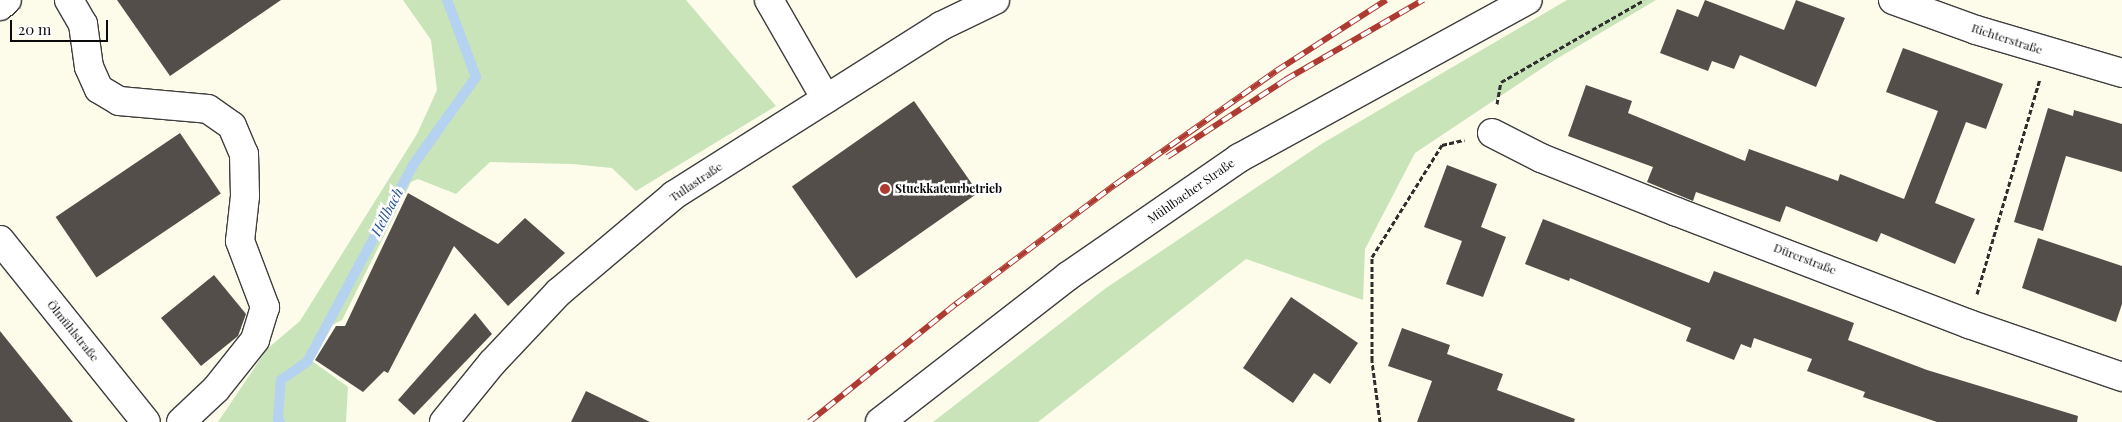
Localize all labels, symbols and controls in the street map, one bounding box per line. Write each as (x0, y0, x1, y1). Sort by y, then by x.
scale bar (12, 10, 110, 42)
text: 20 m (18, 19, 51, 39)
street label: Richterstraße (1970, 21, 2044, 57)
street label: Mühlbacher Straße (1145, 156, 1237, 226)
street label: Tullastraße (667, 159, 725, 205)
place label: Stuckkateurbetrieb (895, 182, 1002, 196)
marker: Stuckkateurbetrieb (879, 183, 891, 195)
water label: Hellbach (367, 185, 407, 239)
street label: Dürerstraße (1772, 240, 1838, 278)
street label: Ölmühlstraße (44, 298, 102, 364)

